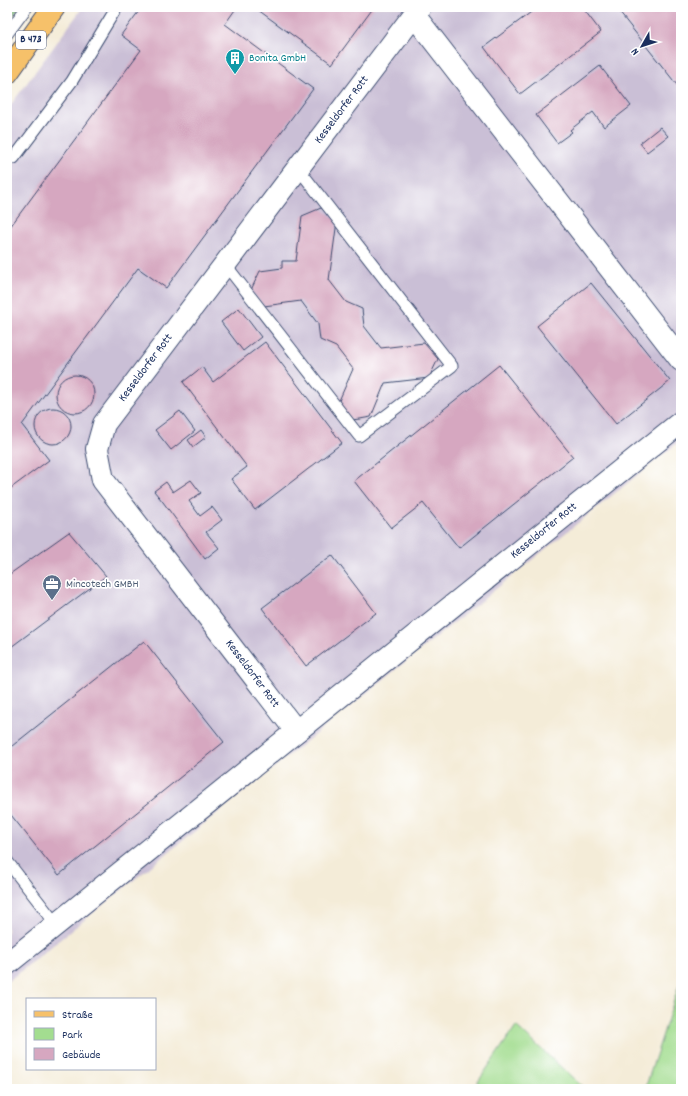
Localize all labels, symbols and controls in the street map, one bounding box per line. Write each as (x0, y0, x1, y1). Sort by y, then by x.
north arrow (622, 26, 662, 66)
road number: B 473 (16, 31, 46, 49)
text: N (628, 43, 644, 58)
building icon: Bonita GmbH (224, 47, 246, 75)
place label: Bonita GmbH (249, 50, 306, 67)
street label: Kesseldorfer Rott (311, 72, 374, 148)
street label: Kesseldorfer Rott (115, 330, 178, 406)
street label: Kesseldorfer Rott (507, 498, 581, 563)
office icon: Mincotech GMBH (41, 573, 63, 601)
place label: Mincotech GMBH (66, 576, 139, 593)
street label: Kesseldorfer Rott (221, 636, 284, 712)
legend (26, 998, 156, 1070)
text: Straße (62, 1007, 93, 1024)
text: Park (62, 1027, 83, 1044)
text: Gebäude (62, 1047, 101, 1064)

